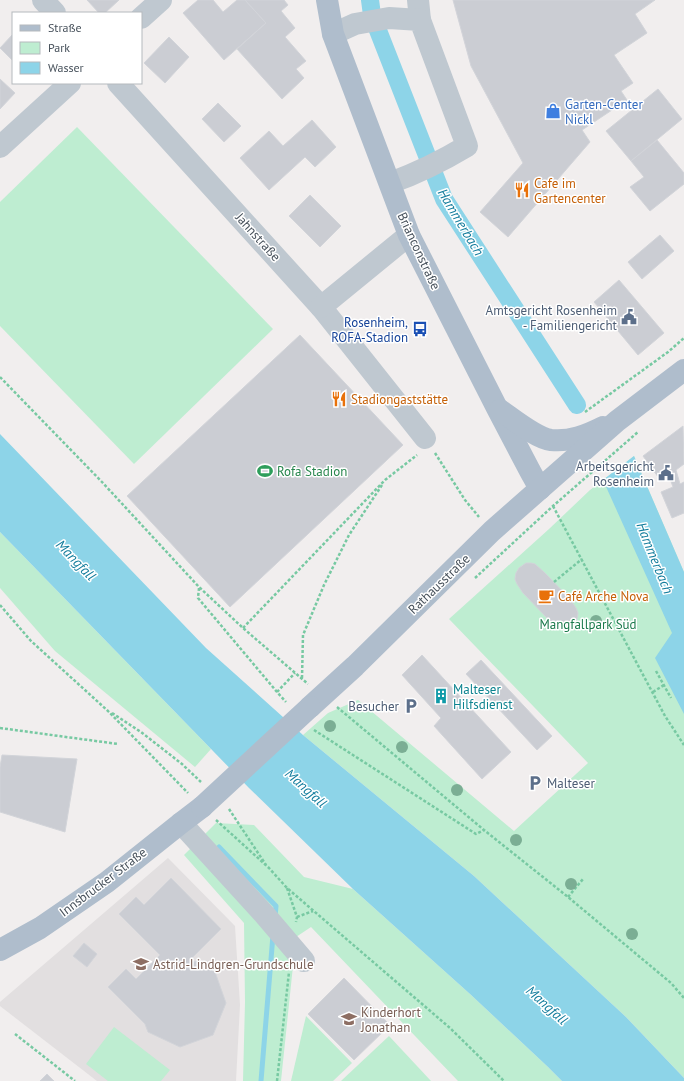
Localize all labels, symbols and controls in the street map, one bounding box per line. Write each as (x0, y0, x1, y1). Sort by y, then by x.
legend (12, 12, 142, 84)
text: Straße (48, 20, 82, 35)
text: Park (48, 40, 70, 55)
text: Wasser (48, 60, 84, 75)
place label: Garten-Center Nickl (565, 96, 643, 128)
shop icon: Garten-Center Nickl (544, 102, 562, 120)
place label: Cafe im Gartencenter (534, 175, 606, 207)
restaurant icon: Cafe im Gartencenter (513, 181, 531, 199)
water label: Hammerbach (434, 185, 488, 259)
street label: Jahnstraße (231, 208, 284, 265)
street label: Brianconstraße (394, 209, 444, 293)
place label: Amtsgericht Rosenheim - Familiengericht (486, 302, 618, 334)
public building icon: Amtsgericht Rosenheim - Familiengericht (620, 308, 638, 326)
place label: Rosenheim, ROFA-Stadion (331, 314, 408, 346)
bus stop icon: Rosenheim, ROFA-Stadion (411, 320, 429, 338)
restaurant icon: Stadiongaststätte (330, 390, 348, 408)
place label: Stadiongaststätte (351, 391, 448, 408)
place label: Arbeitsgericht Rosenheim (576, 458, 655, 490)
sports icon: Rofa Stadion (256, 462, 274, 480)
place label: Rofa Stadion (277, 463, 347, 480)
public building icon: Arbeitsgericht Rosenheim (657, 464, 675, 482)
water label: Hammerbach (632, 520, 678, 596)
water label: Mangfall (52, 536, 100, 584)
street label: Rathausstraße (404, 550, 474, 618)
cafe icon: Café Arche Nova (537, 587, 555, 605)
place label: Café Arche Nova (558, 588, 649, 605)
park label: Mangfallpark Süd (539, 616, 637, 633)
place label: Malteser Hilfsdienst (453, 681, 513, 713)
building icon: Malteser Hilfsdienst (432, 687, 450, 705)
parking icon: Besucher (402, 697, 420, 715)
place label: Besucher (348, 698, 400, 715)
water label: Mangfall (281, 765, 331, 812)
parking icon: Malteser (526, 774, 544, 792)
place label: Malteser (547, 775, 595, 792)
street label: Innsbrucker Straße (56, 844, 150, 920)
school or university icon: Astrid-Lindgren-Grundschule (132, 955, 150, 973)
place label: Astrid-Lindgren-Grundschule (153, 956, 314, 973)
water label: Mangfall (522, 982, 572, 1029)
place label: Kinderhort Jonathan (360, 1004, 421, 1036)
school or university icon: Kinderhort Jonathan (340, 1010, 358, 1028)

